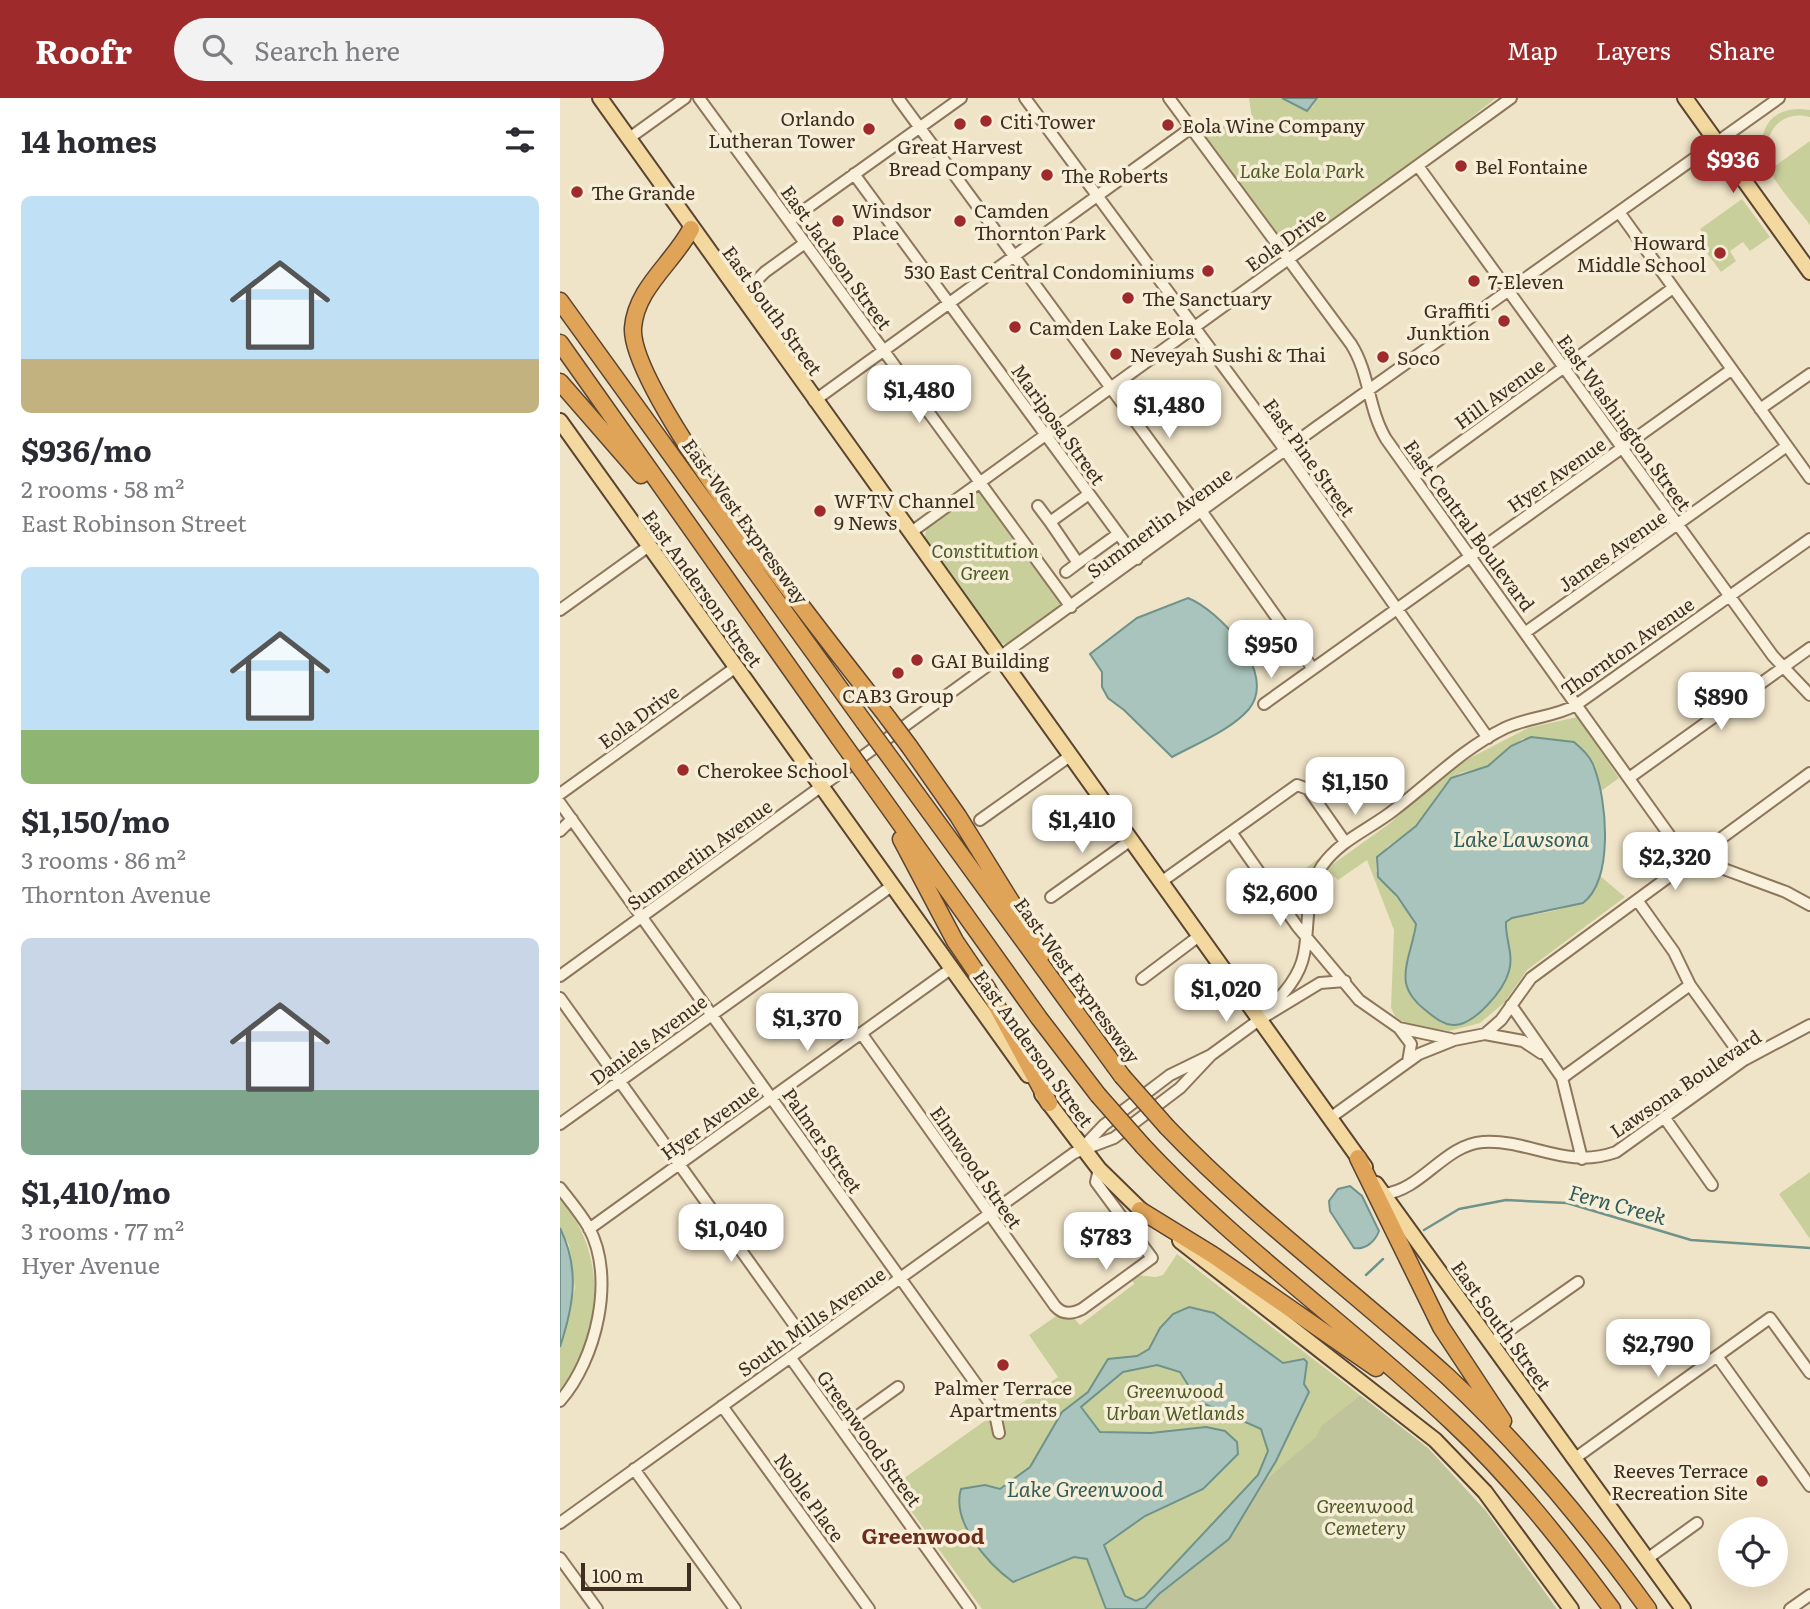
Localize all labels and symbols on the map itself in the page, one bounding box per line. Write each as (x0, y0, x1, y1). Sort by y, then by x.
place label: Orlando Lutheran Tower (708, 104, 855, 154)
place label: Citi Tower (1000, 107, 1095, 135)
place label: Eola Wine Company (1182, 111, 1365, 139)
marker: Citi Tower (978, 113, 994, 129)
marker: Great Harvest Bread Company (952, 116, 968, 132)
marker: Eola Wine Company (1160, 117, 1176, 133)
marker: Orlando Lutheran Tower (861, 121, 877, 137)
place label: Great Harvest Bread Company (888, 132, 1032, 182)
pin: $936 (1692, 136, 1774, 195)
place label: Bel Fontaine (1475, 152, 1588, 180)
park label: Lake Eola Park (1239, 156, 1365, 184)
marker: Bel Fontaine (1453, 158, 1469, 174)
place label: The Roberts (1061, 161, 1168, 189)
marker: The Roberts (1039, 167, 1055, 183)
place label: The Grande (591, 178, 695, 206)
street label: East Jackson Street (775, 179, 899, 336)
marker: The Grande (569, 184, 585, 200)
place label: Windsor Place (852, 196, 931, 246)
place label: Camden Thornton Park (974, 196, 1106, 246)
street label: Eola Drive (1239, 200, 1331, 278)
marker: Windsor Place (830, 213, 846, 229)
marker: Camden Thornton Park (952, 213, 968, 229)
place label: Howard Middle School (1576, 228, 1706, 278)
street label: East South Street (716, 239, 830, 381)
marker: Howard Middle School (1712, 245, 1728, 261)
place label: 530 East Central Condominiums (904, 257, 1194, 285)
marker: 530 East Central Condominiums (1200, 263, 1216, 279)
place label: 7-Eleven (1488, 267, 1564, 295)
marker: 7-Eleven (1466, 273, 1482, 289)
place label: The Sanctuary (1142, 284, 1272, 312)
marker: The Sanctuary (1120, 290, 1136, 306)
place label: Graffiti Junktion (1406, 296, 1490, 346)
place label: Camden Lake Eola (1029, 313, 1196, 341)
marker: Graffiti Junktion (1496, 313, 1512, 329)
marker: Camden Lake Eola (1007, 319, 1023, 335)
street label: East Washington Street (1551, 328, 1699, 516)
place label: Neveyah Sushi & Thai (1130, 340, 1326, 368)
place label: Soco (1397, 343, 1440, 371)
marker: Neveyah Sushi & Thai (1108, 346, 1124, 362)
marker: Soco (1375, 349, 1391, 365)
street label: Hill Avenue (1448, 351, 1550, 435)
street label: Mariposa Street (1005, 358, 1113, 491)
pin: $1,480 (862, 366, 976, 425)
pin: $1,480 (1112, 380, 1226, 440)
street label: East Pine Street (1257, 392, 1363, 522)
street label: Hyer Avenue (1501, 430, 1611, 518)
street label: East-West Expressway (676, 432, 816, 610)
street label: East Central Boulevard (1398, 433, 1542, 617)
street label: Summerlin Avenue (1080, 460, 1238, 584)
place label: WFTV Channel 9 News (834, 486, 975, 536)
street label: James Avenue (1552, 502, 1672, 598)
marker: WFTV Channel 9 News (812, 503, 828, 519)
street label: East Anderson Street (636, 504, 770, 673)
park label: Constitution Green (931, 536, 1039, 586)
street label: Thornton Avenue (1555, 589, 1699, 702)
pin: $950 (1230, 620, 1312, 680)
place label: GAI Building (931, 646, 1049, 674)
marker: GAI Building (909, 652, 925, 668)
marker: CAB3 Group (890, 665, 906, 681)
pin: $890 (1680, 672, 1762, 732)
street label: Eola Drive (592, 677, 684, 755)
place label: CAB3 Group (842, 681, 954, 709)
place label: Cherokee School (697, 756, 848, 784)
pin: $1,150 (1298, 758, 1412, 817)
marker: Cherokee School (675, 762, 691, 778)
street label: Summerlin Avenue (620, 792, 778, 916)
pin: $1,410 (1025, 796, 1139, 855)
water label: Lake Lawsona (1453, 822, 1589, 853)
pin: $2,320 (1618, 832, 1732, 892)
pin: $2,600 (1223, 868, 1337, 928)
street label: East-West Expressway (1008, 891, 1148, 1069)
street label: East Anderson Street (967, 964, 1101, 1133)
pin: $1,020 (1169, 964, 1283, 1024)
street label: Daniels Avenue (584, 987, 712, 1091)
pin: $1,370 (750, 993, 864, 1053)
street label: Lawsona Boulevard (1604, 1022, 1766, 1144)
street label: Hyer Avenue (654, 1076, 764, 1166)
street label: Palmer Street (776, 1082, 870, 1199)
street label: Elmwood Street (924, 1100, 1030, 1234)
water label: Fern Creek (1566, 1175, 1671, 1231)
pin: $1,040 (674, 1204, 788, 1264)
pin: $783 (1065, 1212, 1147, 1272)
street label: East South Street (1445, 1254, 1559, 1396)
street label: South Mills Avenue (731, 1259, 891, 1383)
pin: $2,790 (1601, 1320, 1715, 1379)
marker: Palmer Terrace Apartments (995, 1357, 1011, 1373)
street label: Greenwood Street (811, 1364, 929, 1512)
place label: Palmer Terrace Apartments (934, 1373, 1072, 1423)
park label: Greenwood Urban Wetlands (1105, 1376, 1245, 1426)
street label: Noble Place (768, 1447, 852, 1547)
place label: Reeves Terrace Recreation Site (1611, 1456, 1748, 1506)
water label: Lake Greenwood (1007, 1472, 1163, 1503)
marker: Reeves Terrace Recreation Site (1754, 1473, 1770, 1489)
park label: Greenwood Cemetery (1316, 1491, 1414, 1541)
district label: Greenwood (862, 1519, 985, 1550)
scale bar (581, 1560, 691, 1592)

